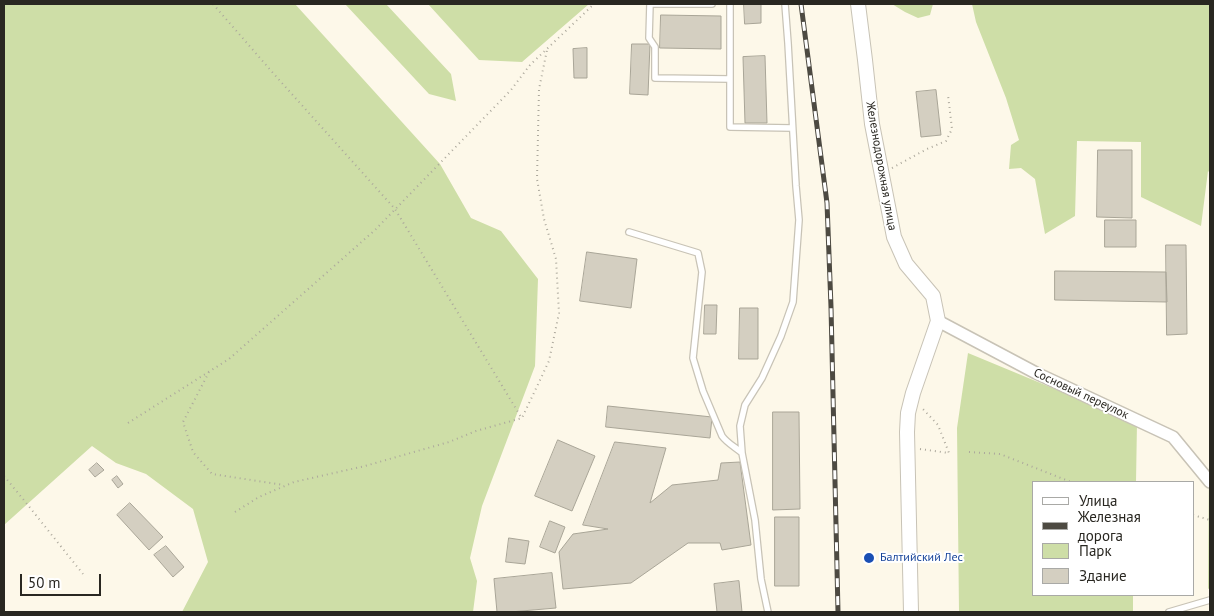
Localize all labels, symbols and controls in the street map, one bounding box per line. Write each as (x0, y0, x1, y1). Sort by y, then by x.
street label: Железнодорожная улица (863, 100, 899, 232)
street label: Сосновый переулок (1031, 366, 1131, 422)
legend (1032, 481, 1194, 596)
text: Улица (1079, 491, 1117, 510)
text: Железная дорога (1078, 507, 1141, 545)
text: Парк (1079, 541, 1112, 560)
marker: Балтийский Лес (862, 551, 876, 565)
place label: Балтийский Лес (880, 551, 963, 565)
scale bar (22, 564, 104, 596)
text: Здание (1079, 566, 1127, 585)
text: 50 m (28, 573, 61, 592)

